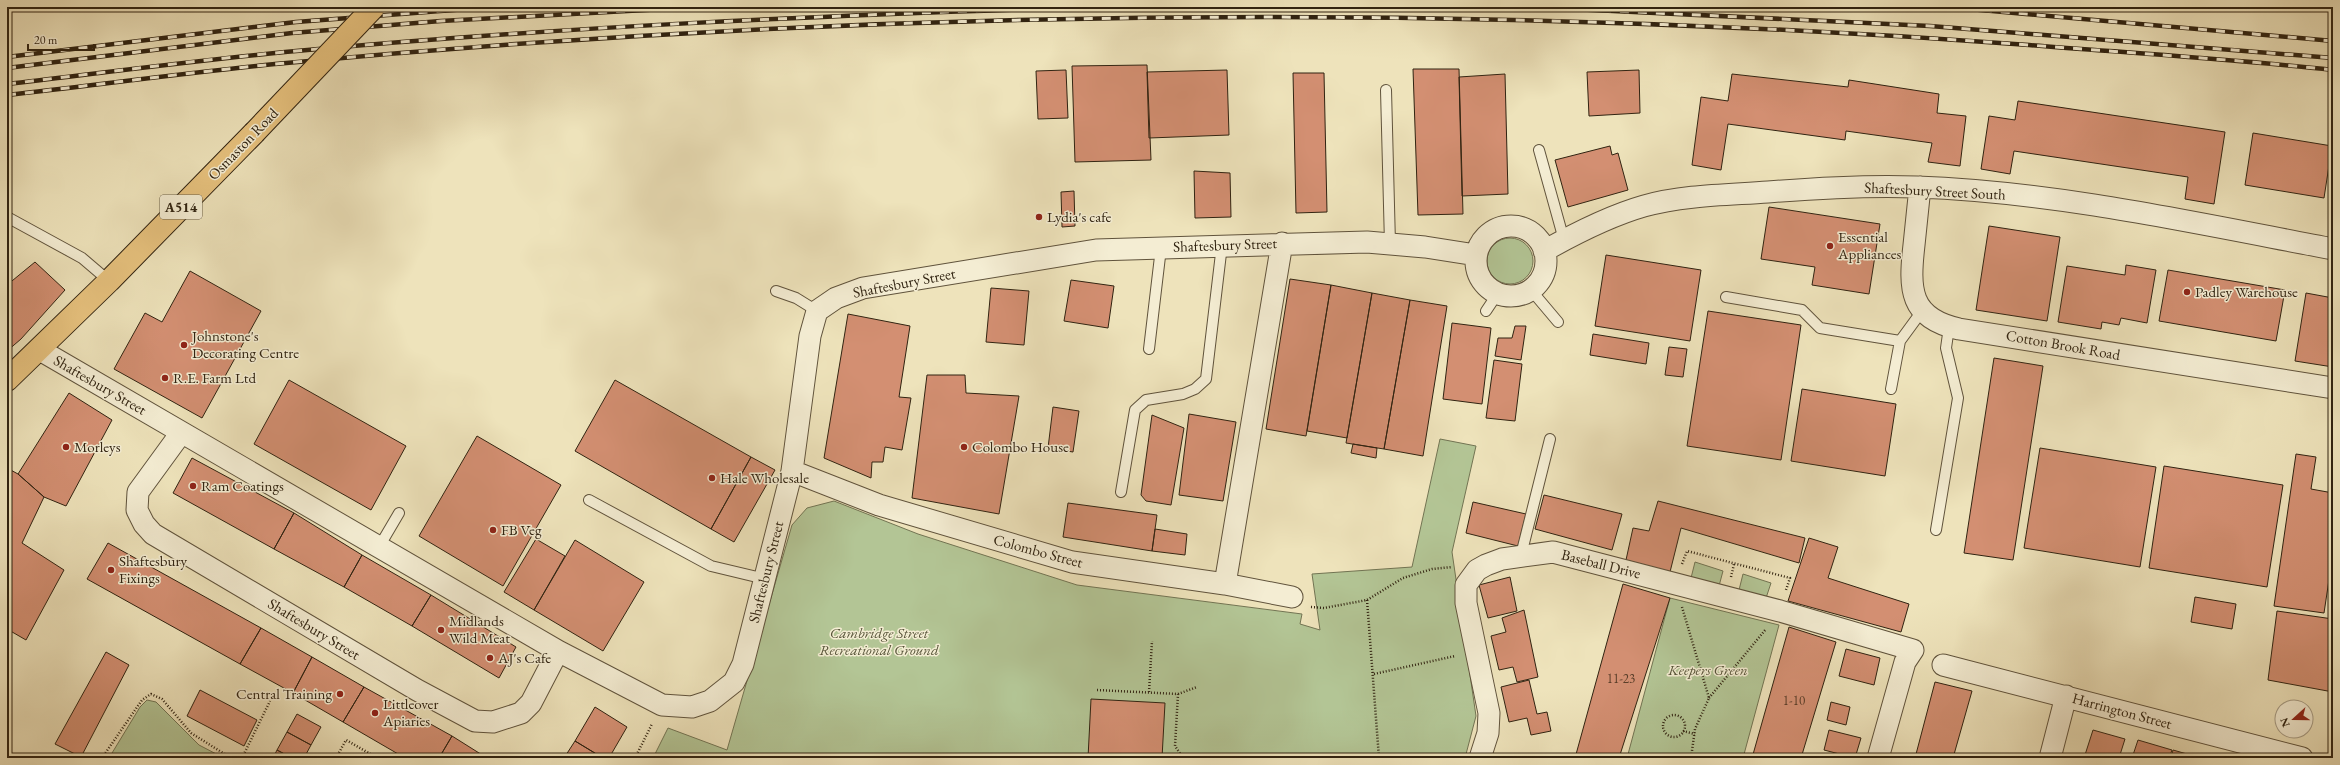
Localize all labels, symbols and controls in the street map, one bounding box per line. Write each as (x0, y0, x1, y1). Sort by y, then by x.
scale bar (28, 26, 94, 52)
text: 20 m (34, 32, 58, 48)
street label: Osmaston Road (203, 103, 282, 184)
street label: Shaftesbury Street South (1864, 177, 2007, 204)
road number: A514 (160, 195, 202, 219)
place label: Lydia's cafe (1047, 207, 1112, 226)
marker: Lydia's cafe (1034, 212, 1044, 222)
place label: Essential Appliances (1837, 227, 1902, 263)
street label: Shaftesbury Street (1173, 233, 1278, 256)
marker: Essential Appliances (1825, 241, 1835, 251)
street label: Shaftesbury Street (851, 263, 957, 302)
place label: Padley Warehouse (2195, 282, 2298, 301)
marker: Padley Warehouse (2182, 287, 2192, 297)
street label: Cotton Brook Road (2004, 325, 2122, 364)
place label: Johnstone's Decorating Centre (190, 326, 299, 362)
marker: Johnstone's Decorating Centre (179, 340, 189, 350)
street label: Shaftesbury Street (50, 350, 150, 419)
place label: R.E. Farm Ltd (173, 368, 256, 387)
marker: R.E. Farm Ltd (160, 373, 170, 383)
place label: Morleys (74, 437, 121, 456)
place label: Colombo House (972, 437, 1069, 456)
marker: Morleys (61, 442, 71, 452)
marker: Colombo House (959, 442, 969, 452)
place label: Hale Wholesale (720, 468, 809, 487)
marker: Hale Wholesale (707, 473, 717, 483)
place label: Ram Coatings (201, 476, 284, 495)
marker: Ram Coatings (188, 481, 198, 491)
street label: Shaftesbury Street (744, 519, 787, 625)
place label: FB Veg (501, 520, 542, 539)
marker: FB Veg (488, 525, 498, 535)
street label: Colombo Street (991, 529, 1085, 572)
street label: Baseball Drive (1559, 544, 1643, 583)
place label: Shaftesbury Fixings (119, 551, 188, 587)
marker: Shaftesbury Fixings (106, 565, 116, 575)
street label: Shaftesbury Street (265, 594, 364, 664)
place label: Midlands Wild Meat (449, 611, 510, 647)
park label: Cambridge Street Recreational Ground (819, 623, 939, 659)
marker: Midlands Wild Meat (436, 625, 446, 635)
place label: AJ's Cafe (497, 648, 551, 667)
marker: AJ's Cafe (485, 653, 495, 663)
park label: Keepers Green (1667, 660, 1748, 679)
house number: 11-23 (1607, 670, 1635, 687)
place label: Central Training (236, 684, 332, 703)
street label: Harrington Street (2070, 688, 2174, 733)
marker: Central Training (335, 689, 345, 699)
house number: 1-10 (1783, 692, 1805, 709)
place label: Littleover Apiaries (382, 694, 438, 730)
north arrow (2274, 699, 2314, 739)
marker: Littleover Apiaries (370, 708, 380, 718)
text: N (2276, 716, 2293, 729)

